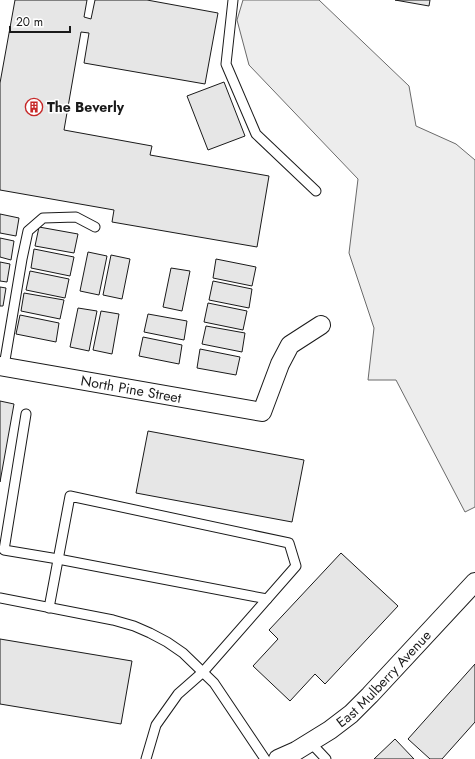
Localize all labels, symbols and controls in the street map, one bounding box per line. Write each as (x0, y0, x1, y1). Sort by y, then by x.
scale bar (10, 8, 70, 34)
text: 20 m (16, 13, 43, 31)
building icon: The Beverly (24, 97, 44, 117)
place label: The Beverly (47, 97, 125, 117)
street label: North Pine Street (79, 370, 183, 408)
street label: East Mulberry Avenue (332, 626, 436, 732)

